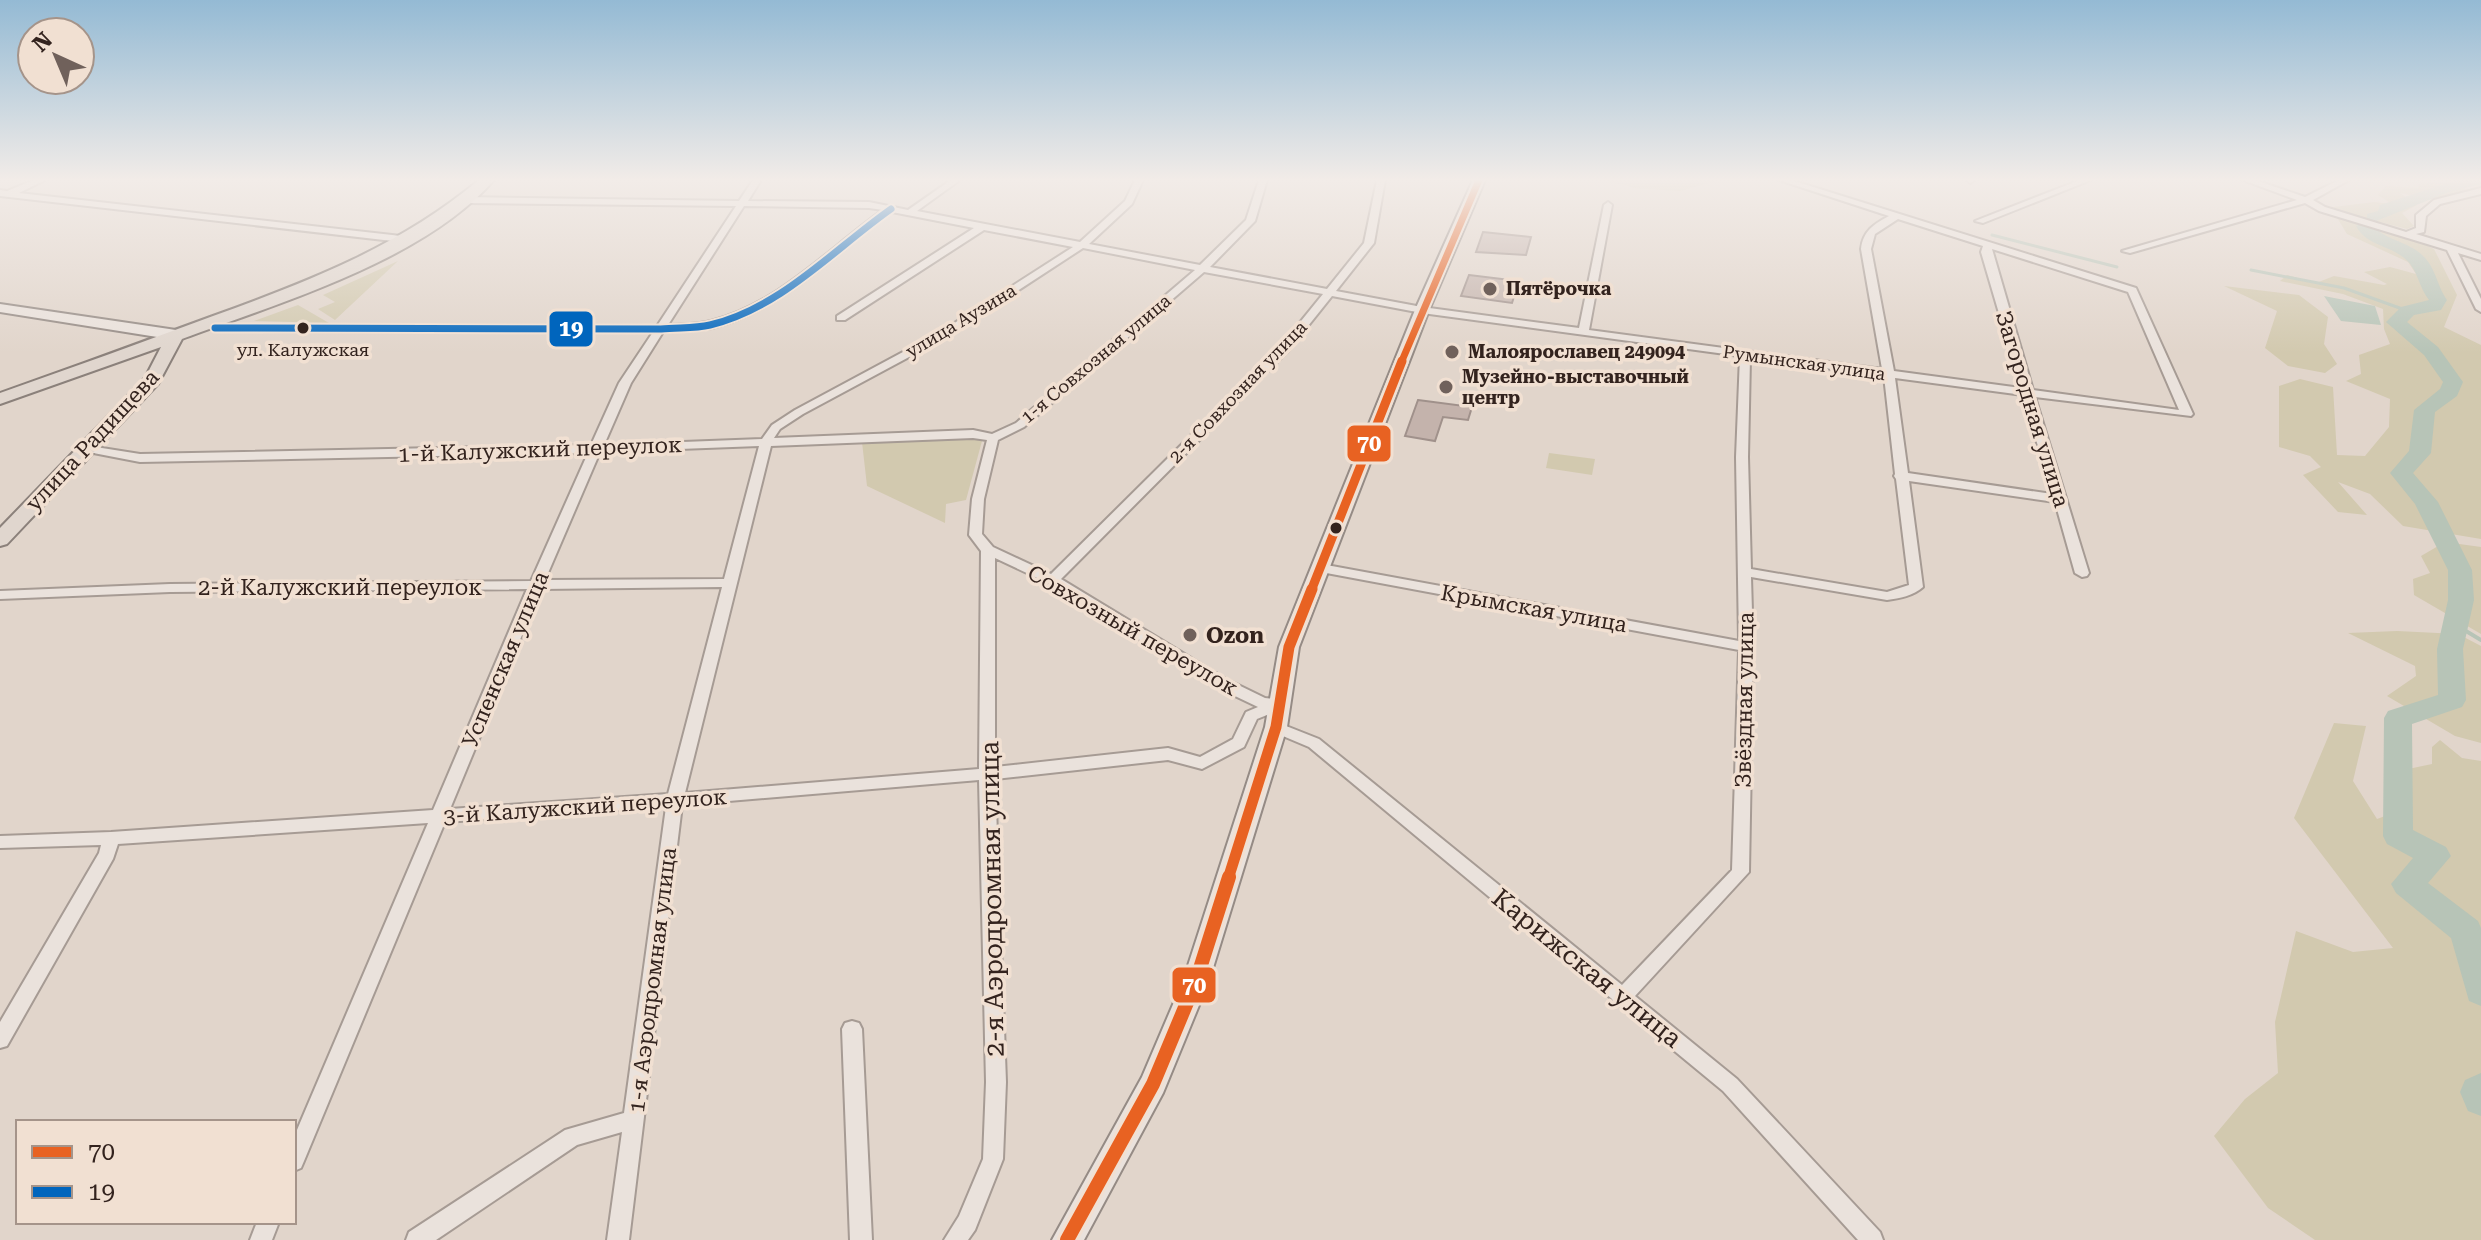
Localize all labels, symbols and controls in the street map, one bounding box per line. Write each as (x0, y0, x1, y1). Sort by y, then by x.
north arrow (16, 16, 96, 96)
text: N (28, 27, 57, 57)
place label: Пятёрочка (1506, 278, 1612, 299)
street label: улица Аузина (902, 279, 1020, 362)
marker: Пятёрочка (1481, 280, 1499, 298)
street label: 1-я Совхозная улица (1016, 290, 1175, 427)
street label: Загородная улица (1991, 308, 2074, 511)
line badge: 19 (548, 310, 594, 348)
text: 19 (559, 316, 583, 341)
street label: 2-я Совхозная улица (1164, 316, 1311, 467)
marker: ул. Калужская (295, 320, 311, 336)
place label: ул. Калужская (237, 339, 369, 360)
place label: Малоярославец 249094 (1468, 341, 1685, 362)
street label: Румынская улица (1721, 341, 1887, 384)
marker: Малоярославец 249094 (1443, 343, 1461, 361)
street label: улица Радищева (21, 365, 164, 516)
place label: Музейно-выставочный центр (1462, 366, 1689, 408)
marker: Музейно-выставочный центр (1437, 378, 1455, 396)
line badge: 70 (1346, 424, 1392, 463)
text: 70 (1357, 431, 1381, 456)
street label: 1-й Калужский переулок (398, 432, 683, 467)
unlabelled marker (1328, 520, 1344, 536)
street label: Совхозный переулок (1023, 560, 1242, 701)
street label: Успенская улица (457, 567, 554, 751)
street label: 2-й Калужский переулок (198, 575, 482, 600)
street label: Крымская улица (1439, 580, 1629, 637)
street label: Звёздная улица (1730, 612, 1759, 788)
place label: Ozon (1206, 623, 1264, 648)
marker: Ozon (1181, 626, 1199, 644)
street label: 2-я Аэродромная улица (974, 741, 1010, 1057)
street label: 3-й Калужский переулок (442, 784, 728, 829)
street label: 1-я Аэродромная улица (624, 846, 681, 1114)
street label: Карижская улица (1486, 882, 1688, 1054)
line badge: 70 (1171, 966, 1217, 1004)
text: 70 (1182, 973, 1206, 998)
legend (16, 1120, 296, 1224)
text: 70 (88, 1138, 115, 1166)
text: 19 (88, 1178, 115, 1206)

